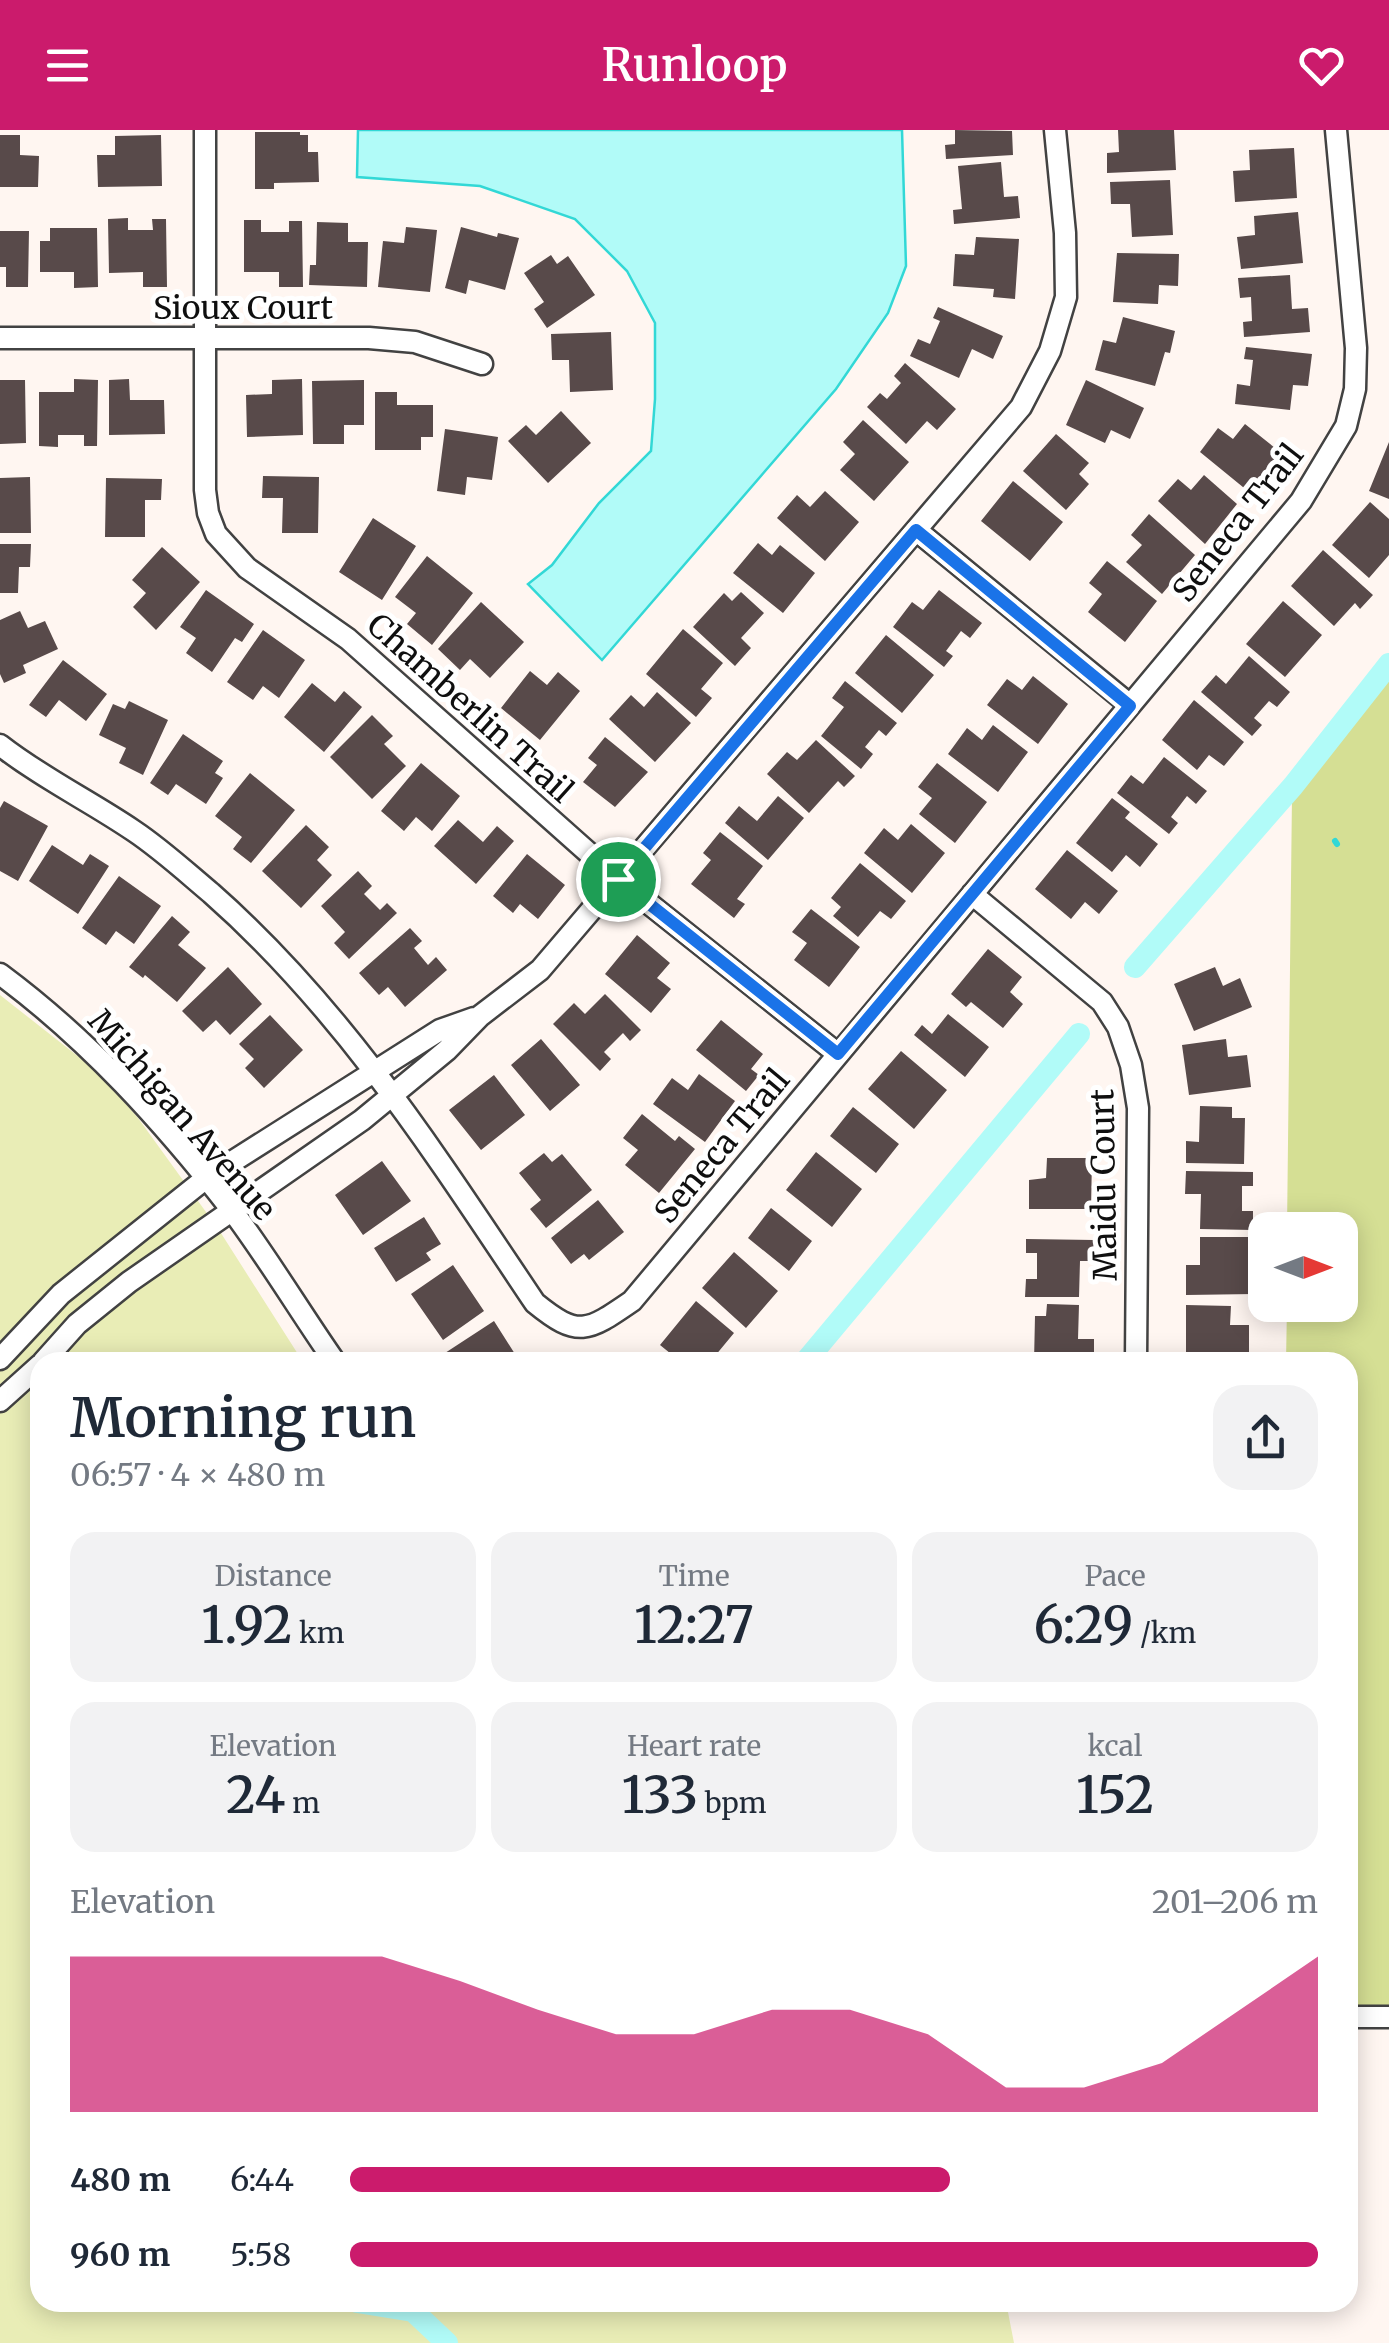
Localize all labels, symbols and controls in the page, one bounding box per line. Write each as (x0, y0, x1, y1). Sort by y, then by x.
text: Runloop (602, 37, 787, 93)
icon: menu (40, 38, 95, 93)
icon: heart (1294, 38, 1349, 93)
street label: Sioux Court (153, 288, 333, 328)
street label: Seneca Trail (1164, 436, 1312, 610)
street label: Chamberlin Trail (359, 605, 581, 811)
pin (576, 837, 661, 922)
icon: arrive (591, 852, 646, 907)
street label: Michigan Avenue (80, 1001, 284, 1229)
street label: Seneca Trail (646, 1061, 798, 1231)
street label: Maidu Court (1082, 1088, 1126, 1281)
north arrow (1248, 1212, 1358, 1322)
map controls (1248, 1212, 1358, 1322)
text: Morning run (70, 1383, 416, 1452)
button: share (1213, 1385, 1318, 1490)
text: 06:57 · 4 × 480 m (70, 1455, 325, 1495)
text: Distance (214, 1558, 332, 1594)
text: Time (659, 1558, 730, 1594)
text: Pace (1084, 1558, 1146, 1594)
text: 1.92 (201, 1594, 292, 1657)
text: 12:27 (634, 1594, 754, 1657)
text: 6:29 (1034, 1594, 1133, 1657)
text: km (292, 1615, 345, 1651)
text: /km (1133, 1615, 1196, 1651)
text: Elevation (209, 1728, 337, 1764)
text: Heart rate (627, 1728, 761, 1764)
text: kcal (1087, 1728, 1143, 1764)
text: 24 (226, 1764, 286, 1827)
text: 133 (621, 1764, 698, 1827)
text: 152 (1076, 1764, 1154, 1827)
text: m (286, 1785, 320, 1821)
text: bpm (698, 1785, 767, 1821)
text: Elevation (70, 1882, 215, 1922)
text: 201–206 m (1152, 1882, 1318, 1922)
text: 480 m (70, 2160, 171, 2200)
text: 6:44 (230, 2160, 294, 2200)
text: 960 m (70, 2235, 170, 2275)
text: 5:58 (230, 2235, 291, 2275)

